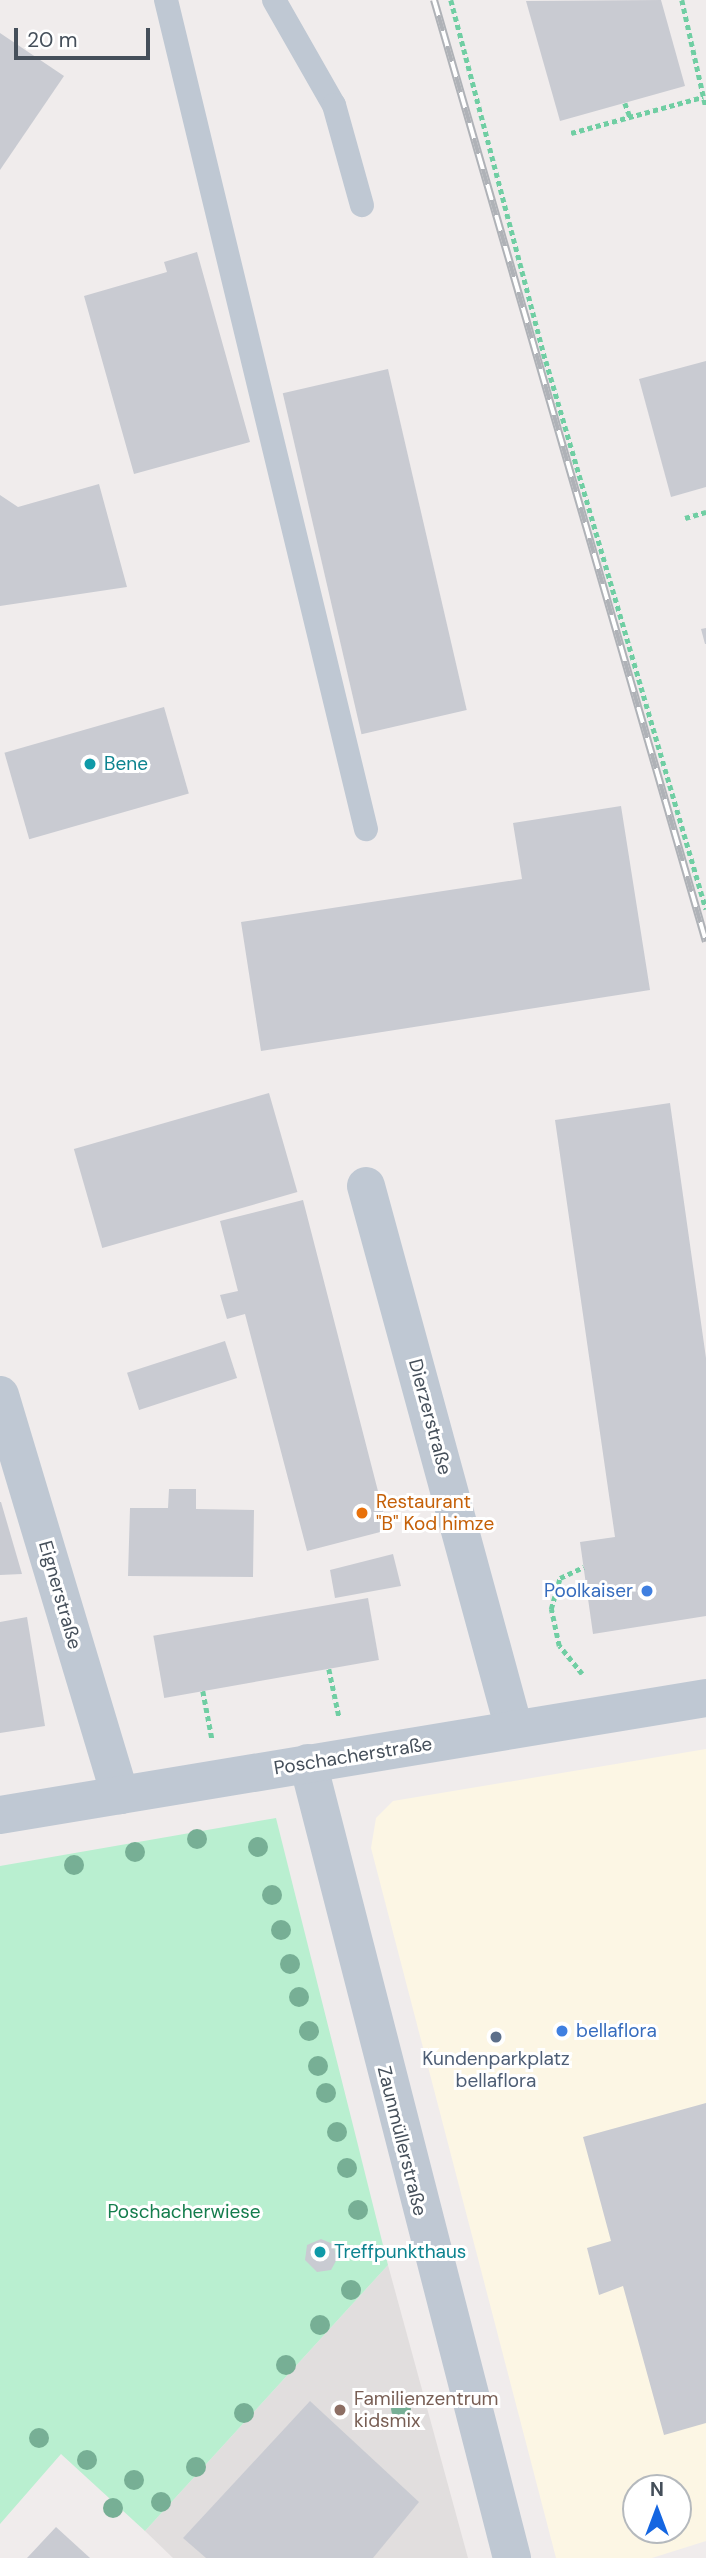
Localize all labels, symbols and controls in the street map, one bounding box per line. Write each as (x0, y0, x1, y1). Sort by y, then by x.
scale bar (18, 14, 154, 58)
text: 20 m (27, 26, 78, 54)
place label: Bene (104, 753, 148, 775)
marker: Bene (82, 756, 98, 772)
street label: Dierzerstraße (404, 1357, 456, 1477)
place label: Restaurant "B" Kod himze (376, 1491, 494, 1535)
marker: Restaurant "B" Kod himze (354, 1505, 370, 1521)
street label: Eignerstraße (34, 1538, 86, 1652)
place label: Poolkaiser (544, 1580, 633, 1602)
marker: Poolkaiser (639, 1583, 655, 1599)
street label: Poschacherstraße (272, 1732, 434, 1780)
place label: bellaflora (576, 2020, 657, 2042)
marker: bellaflora (554, 2023, 570, 2039)
marker: Kundenparkplatz bellaflora (488, 2029, 504, 2045)
place label: Kundenparkplatz bellaflora (422, 2048, 570, 2092)
street label: Zaunmüllerstraße (372, 2064, 432, 2218)
park label: Poschacherwiese (107, 2201, 261, 2223)
place label: Treffpunkthaus (334, 2241, 466, 2263)
marker: Treffpunkthaus (312, 2244, 328, 2260)
place label: Familienzentrum kidsmix (354, 2388, 499, 2432)
marker: Familienzentrum kidsmix (332, 2402, 348, 2418)
north arrow (622, 2474, 692, 2544)
text: N (650, 2477, 664, 2502)

